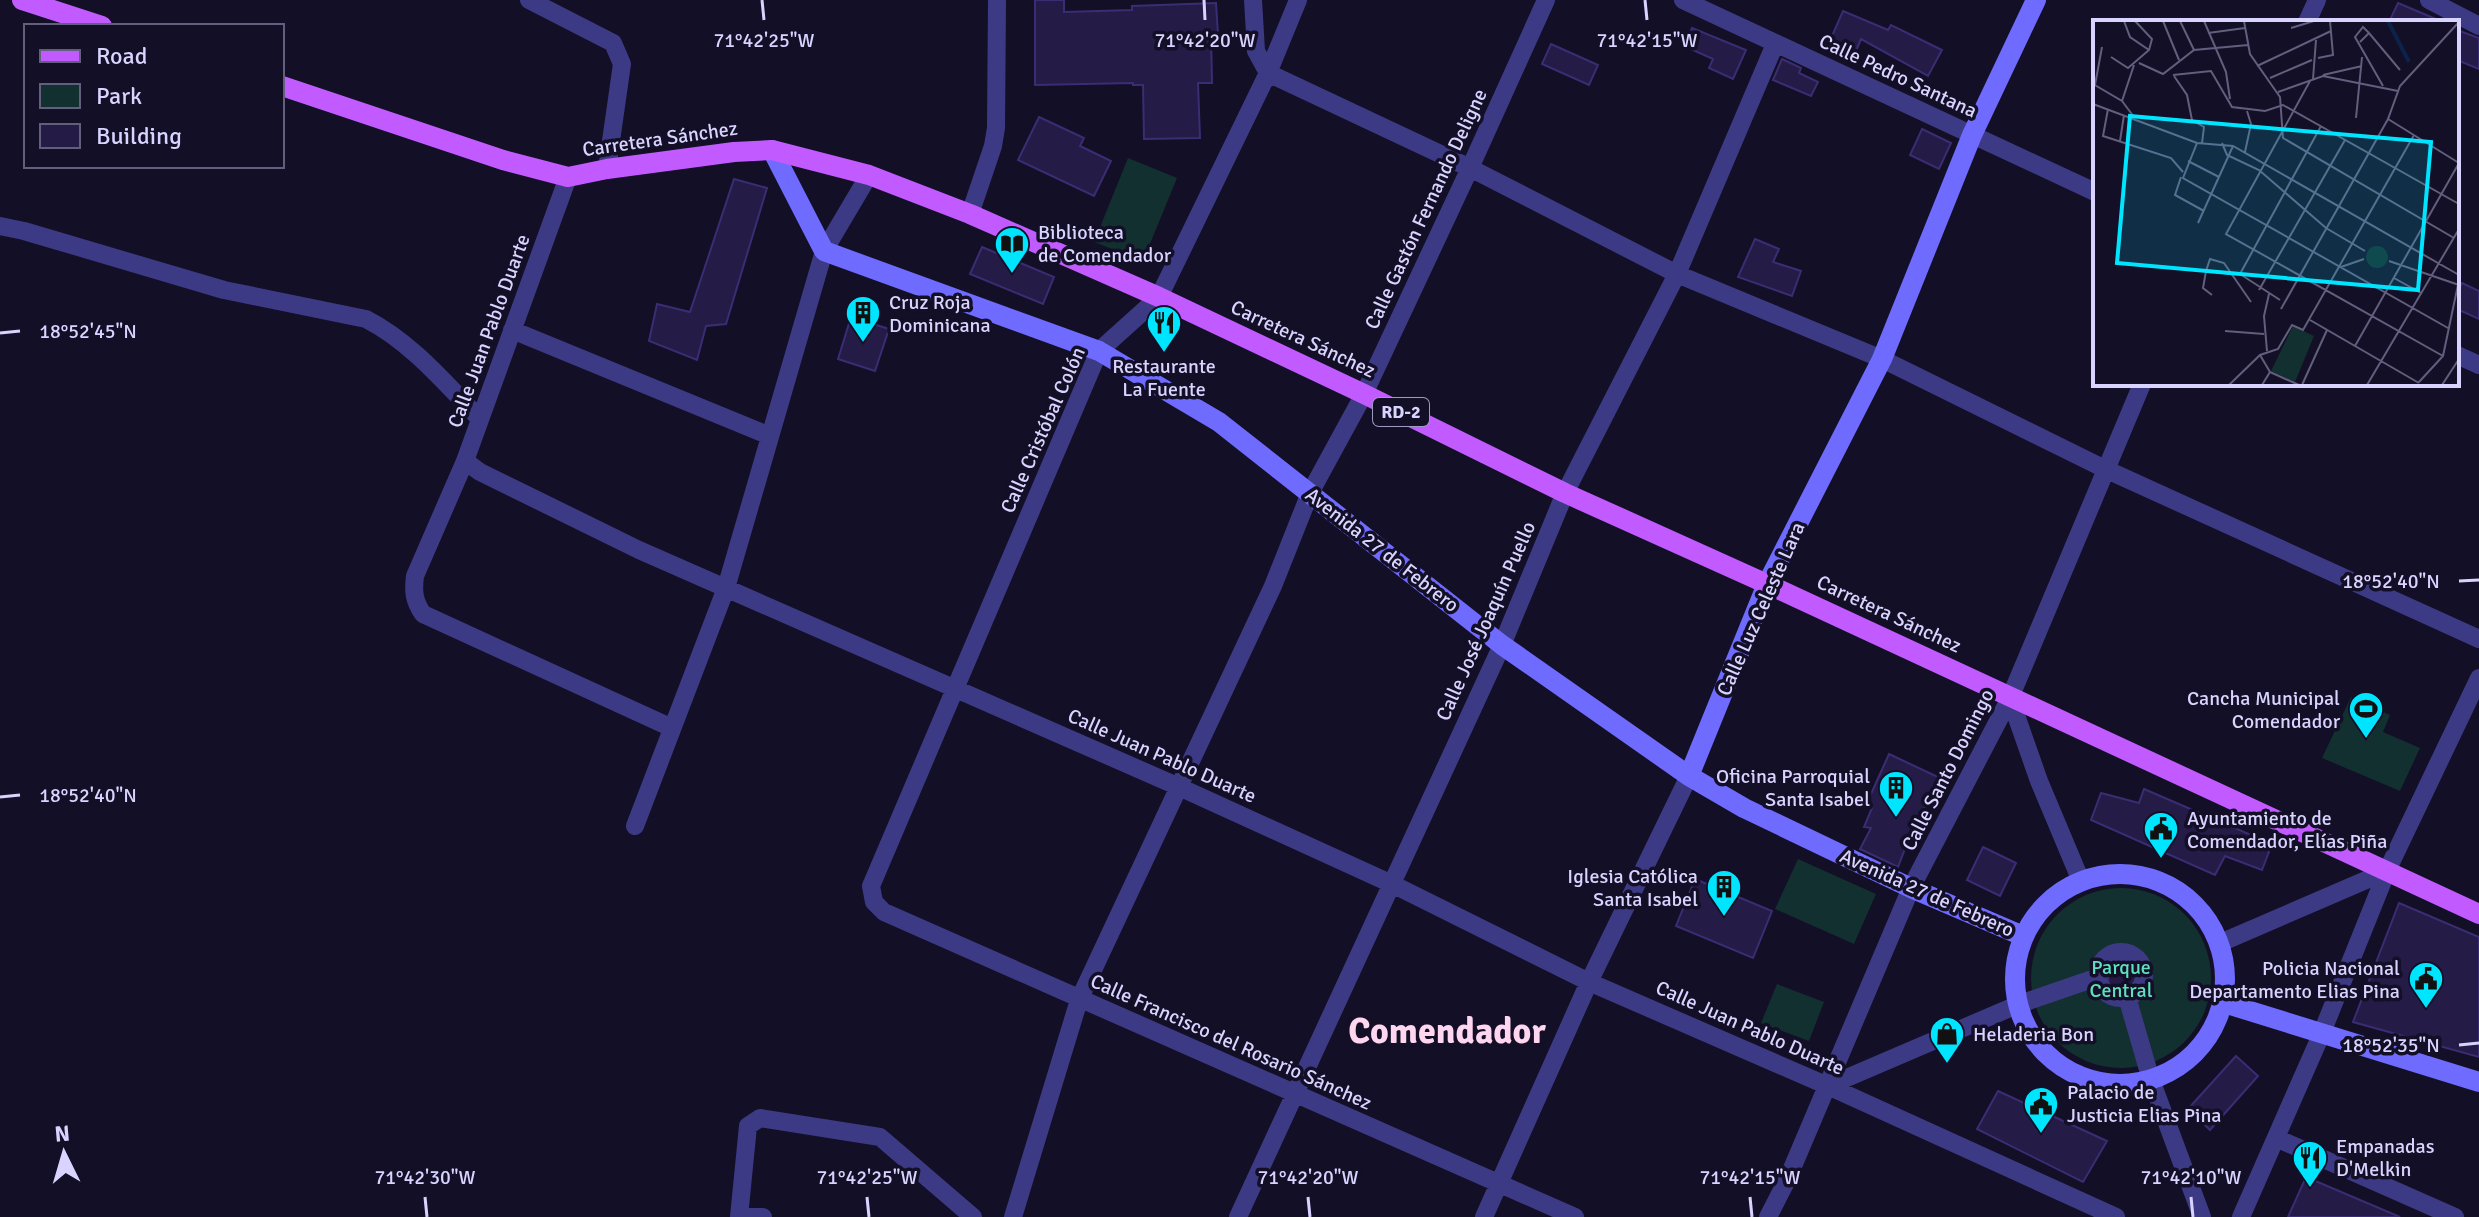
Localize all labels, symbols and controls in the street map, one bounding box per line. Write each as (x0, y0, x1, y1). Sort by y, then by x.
inset map (2093, 20, 2459, 386)
legend (24, 24, 284, 168)
text: 71°42'25"W (713, 28, 815, 53)
text: 71°42'20"W (1154, 28, 1256, 53)
text: 71°42'15"W (1596, 28, 1698, 53)
street label: Calle Pedro Santana (1815, 28, 1981, 124)
text: Road (96, 41, 147, 71)
text: Park (96, 81, 142, 111)
street label: Calle Gastón Fernando Deligne (1359, 85, 1493, 333)
street label: Carretera Sánchez (581, 116, 739, 162)
text: Building (96, 121, 182, 151)
place label: Biblioteca de Comendador (1038, 220, 1172, 268)
library icon: Biblioteca de Comendador (993, 225, 1031, 275)
street label: Calle Juan Pablo Duarte (442, 231, 536, 431)
place label: Cruz Roja Dominicana (889, 290, 991, 338)
building icon: Cruz Roja Dominicana (844, 294, 882, 344)
street label: Carretera Sánchez (1227, 295, 1379, 383)
restaurant icon: Restaurante La Fuente (1145, 304, 1183, 354)
text: 18°52'45"N (39, 319, 137, 344)
street label: Calle Cristóbal Colón (995, 343, 1091, 517)
place label: Restaurante La Fuente (1112, 354, 1216, 402)
road number: RD-2 (1373, 398, 1429, 426)
street label: Avenida 27 de Febrero (1300, 482, 1464, 618)
street label: Calle José Joaquín Puello (1431, 517, 1541, 725)
street label: Calle Luz Celeste Lara (1711, 518, 1811, 700)
text: 18°52'40"N (2342, 569, 2440, 594)
street label: Carretera Sánchez (1813, 570, 1965, 658)
street label: Calle Santo Domingo (1896, 685, 2000, 855)
place label: Cancha Municipal Comendador (2187, 686, 2341, 734)
sports icon: Cancha Municipal Comendador (2347, 690, 2385, 740)
street label: Calle Juan Pablo Duarte (1064, 703, 1260, 809)
place label: Oficina Parroquial Santa Isabel (1716, 764, 1870, 812)
building icon: Oficina Parroquial Santa Isabel (1877, 769, 1915, 819)
text: 18°52'40"N (39, 783, 137, 808)
place label: Ayuntamiento de Comendador, Elías Piña (2187, 806, 2387, 854)
public building icon: Ayuntamiento de Comendador, Elías Piña (2142, 810, 2180, 860)
street label: Avenida 27 de Febrero (1836, 843, 2018, 943)
place label: Iglesia Católica Santa Isabel (1567, 864, 1698, 912)
building icon: Iglesia Católica Santa Isabel (1705, 868, 1743, 918)
park label: Parque Central (2089, 955, 2153, 1003)
place label: Policia Nacional Departamento Elias Pina (2189, 956, 2400, 1004)
public building icon: Policia Nacional Departamento Elias Pina (2407, 960, 2445, 1010)
street label: Calle Francisco del Rosario Sánchez (1086, 969, 1376, 1116)
street label: Calle Juan Pablo Duarte (1652, 975, 1848, 1081)
district label: Comendador (1348, 1009, 1546, 1054)
shop icon: Heladeria Bon (1928, 1015, 1966, 1065)
place label: Heladeria Bon (1973, 1022, 2094, 1047)
text: 18°52'35"N (2342, 1033, 2440, 1058)
place label: Palacio de Justicia Elias Pina (2067, 1080, 2221, 1128)
public building icon: Palacio de Justicia Elias Pina (2022, 1085, 2060, 1135)
north arrow (24, 1113, 104, 1193)
text: N (53, 1119, 71, 1148)
place label: Empanadas D'Melkin (2336, 1134, 2435, 1182)
restaurant icon: Empanadas D'Melkin (2291, 1139, 2329, 1189)
text: 71°42'30"W (374, 1165, 476, 1190)
text: 71°42'25"W (816, 1165, 918, 1190)
text: 71°42'20"W (1257, 1165, 1359, 1190)
text: 71°42'15"W (1699, 1165, 1801, 1190)
text: 71°42'10"W (2140, 1165, 2242, 1190)

